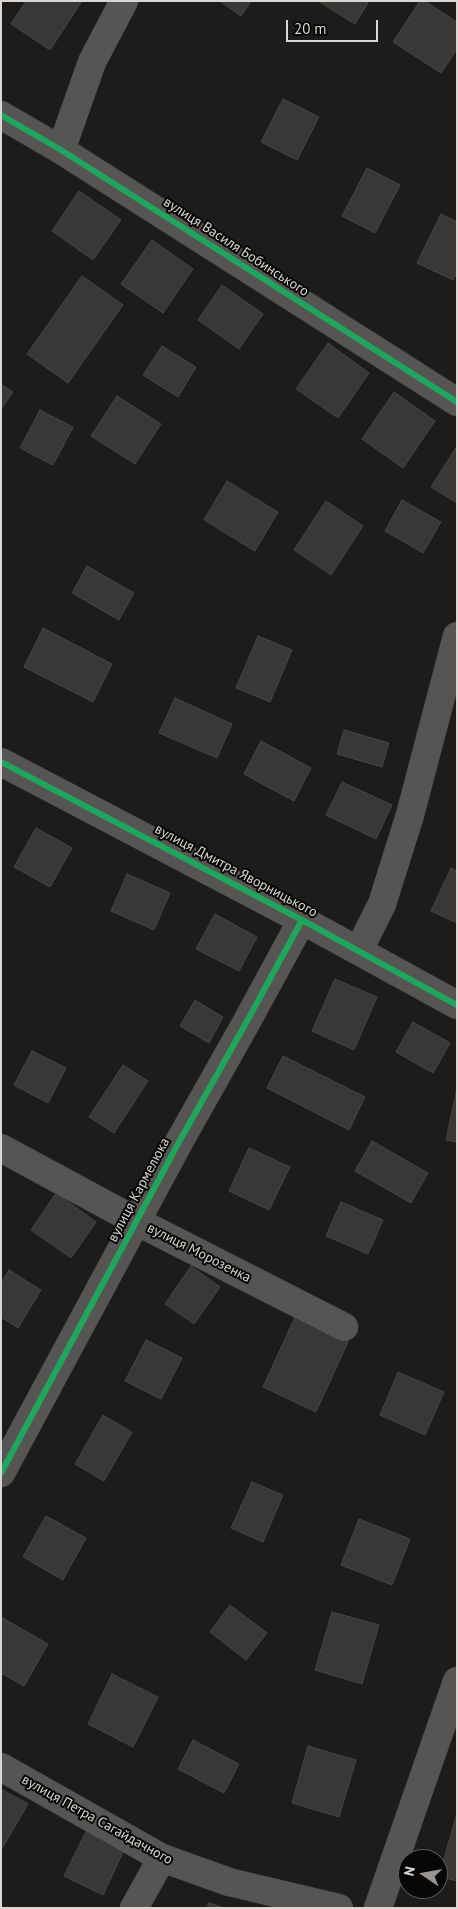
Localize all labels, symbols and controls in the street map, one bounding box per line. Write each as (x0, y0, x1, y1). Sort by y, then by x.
scale bar (288, 10, 380, 42)
text: 20 m (294, 19, 327, 38)
street label: вулиця Василя Бобинського (160, 194, 312, 300)
street label: вулиця Дмитра Яворницького (152, 821, 320, 921)
street label: вулиця Кармелюка (104, 1135, 174, 1245)
street label: вулиця Морозенка (144, 1220, 254, 1286)
street label: вулиця Петра Сагайдачного (19, 1771, 175, 1869)
north arrow (398, 1849, 448, 1899)
text: N (400, 1865, 419, 1877)

